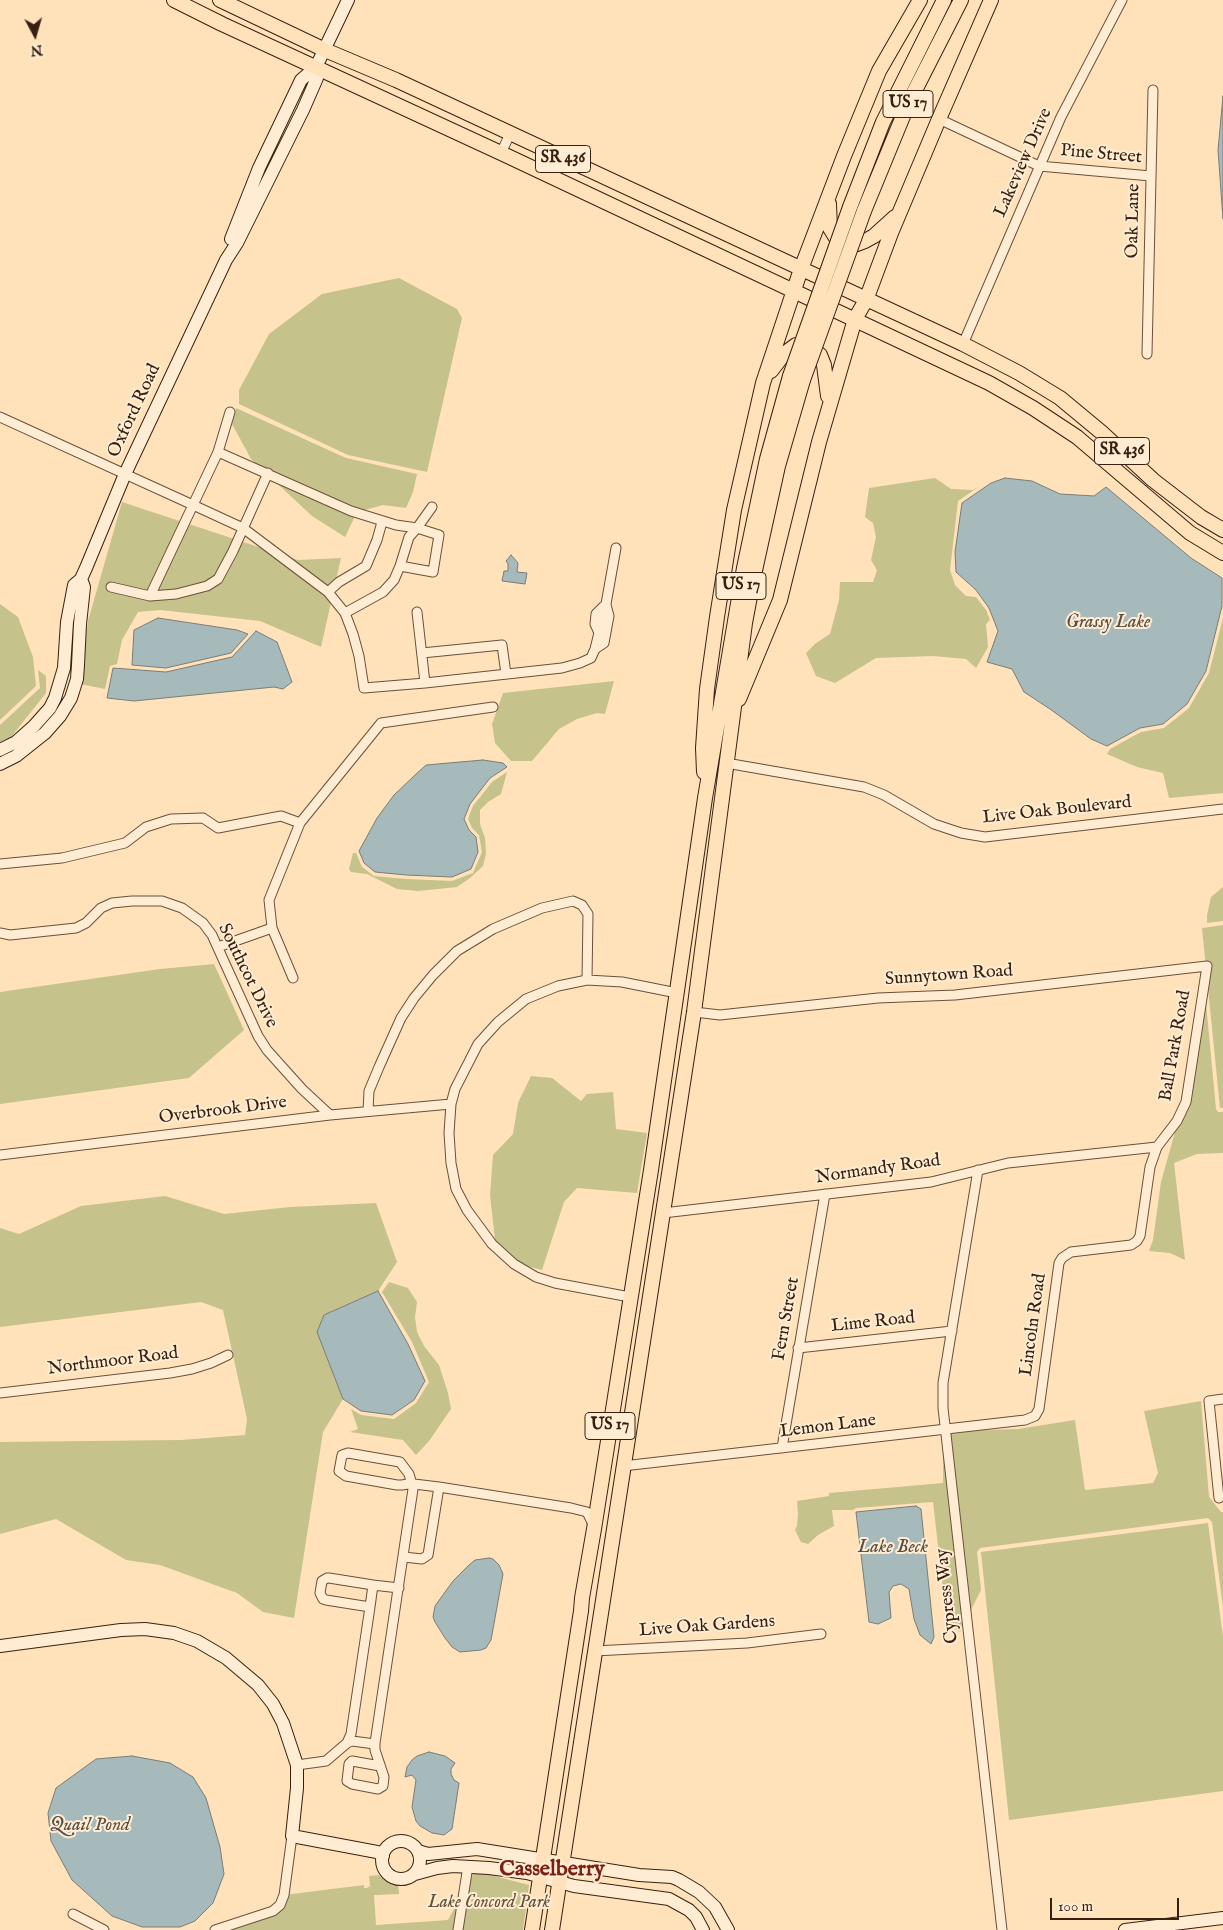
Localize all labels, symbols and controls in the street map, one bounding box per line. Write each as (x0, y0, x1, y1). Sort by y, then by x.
north arrow (10, 10, 60, 60)
text: N (30, 40, 44, 60)
road number: US 17 (883, 90, 933, 118)
street label: Lakeview Drive (990, 105, 1058, 221)
street label: Pine Street (1059, 141, 1143, 169)
road number: SR 436 (536, 146, 590, 172)
street label: Oak Lane (1123, 183, 1145, 259)
street label: Oxford Road (104, 361, 166, 461)
road number: SR 436 (1094, 438, 1150, 464)
road number: US 17 (716, 572, 766, 600)
water label: Grassy Lake (1066, 612, 1150, 634)
street label: Live Oak Boulevard (981, 792, 1133, 830)
street label: Southcot Drive (212, 920, 282, 1032)
street label: Sunnytown Road (884, 961, 1014, 991)
street label: Ball Park Road (1156, 989, 1196, 1103)
street label: Overbrook Drive (158, 1092, 288, 1130)
street label: Normandy Road (814, 1151, 942, 1189)
street label: Lincoln Road (1016, 1272, 1052, 1378)
street label: Fern Street (769, 1276, 805, 1362)
street label: Lime Road (830, 1308, 916, 1338)
street label: Northmoor Road (46, 1343, 180, 1381)
street label: Lemon Lane (779, 1410, 877, 1444)
road number: US 17 (585, 1412, 635, 1440)
water label: Lake Beck (858, 1537, 928, 1559)
street label: Cypress Way (932, 1547, 964, 1645)
street label: Live Oak Gardens (638, 1611, 776, 1643)
water label: Quail Pond (50, 1815, 130, 1837)
district label: Casselberry (499, 1857, 605, 1883)
scale bar (1053, 1888, 1182, 1920)
park label: Lake Concord Park (428, 1892, 550, 1914)
text: 100 m (1058, 1897, 1093, 1916)

